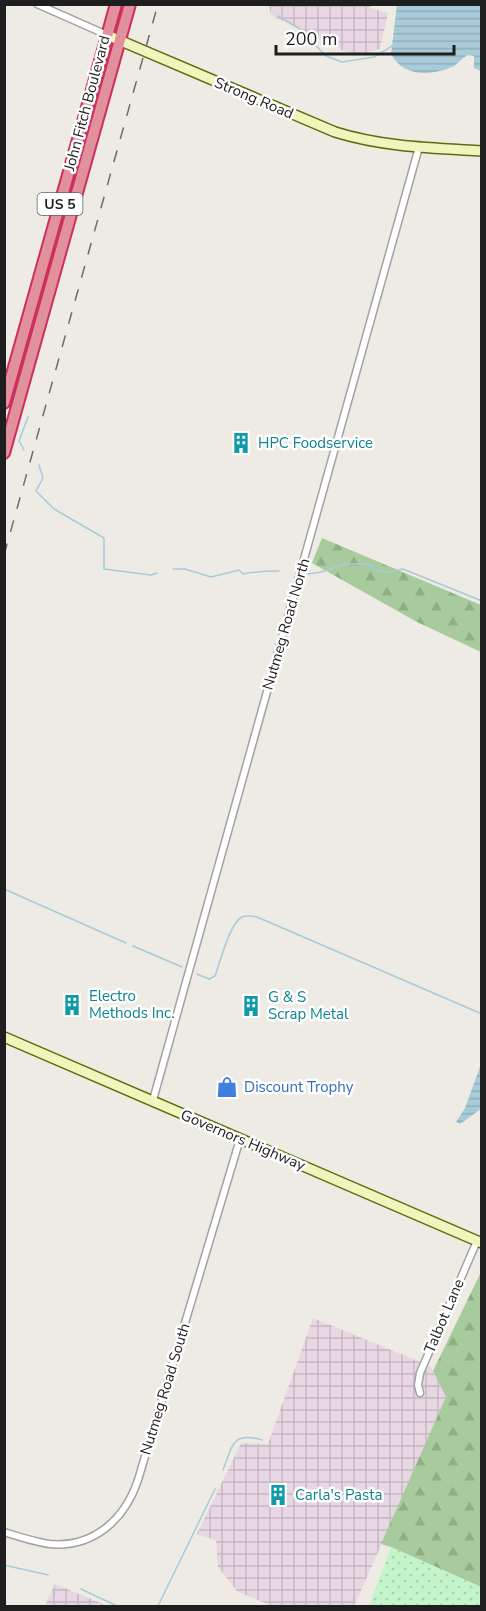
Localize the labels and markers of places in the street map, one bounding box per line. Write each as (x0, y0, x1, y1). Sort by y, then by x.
building icon: HPC Foodservice (229, 431, 253, 455)
place label: HPC Foodservice (258, 433, 373, 453)
place label: Electro Methods Inc. (89, 986, 175, 1023)
place label: G & S Scrap Metal (268, 987, 349, 1024)
building icon: Electro Methods Inc. (60, 993, 84, 1017)
building icon: G & S Scrap Metal (239, 994, 263, 1018)
shop icon: Discount Trophy (215, 1075, 239, 1099)
place label: Discount Trophy (244, 1077, 354, 1097)
building icon: Carla's Pasta (266, 1483, 290, 1507)
place label: Carla's Pasta (295, 1485, 382, 1505)

